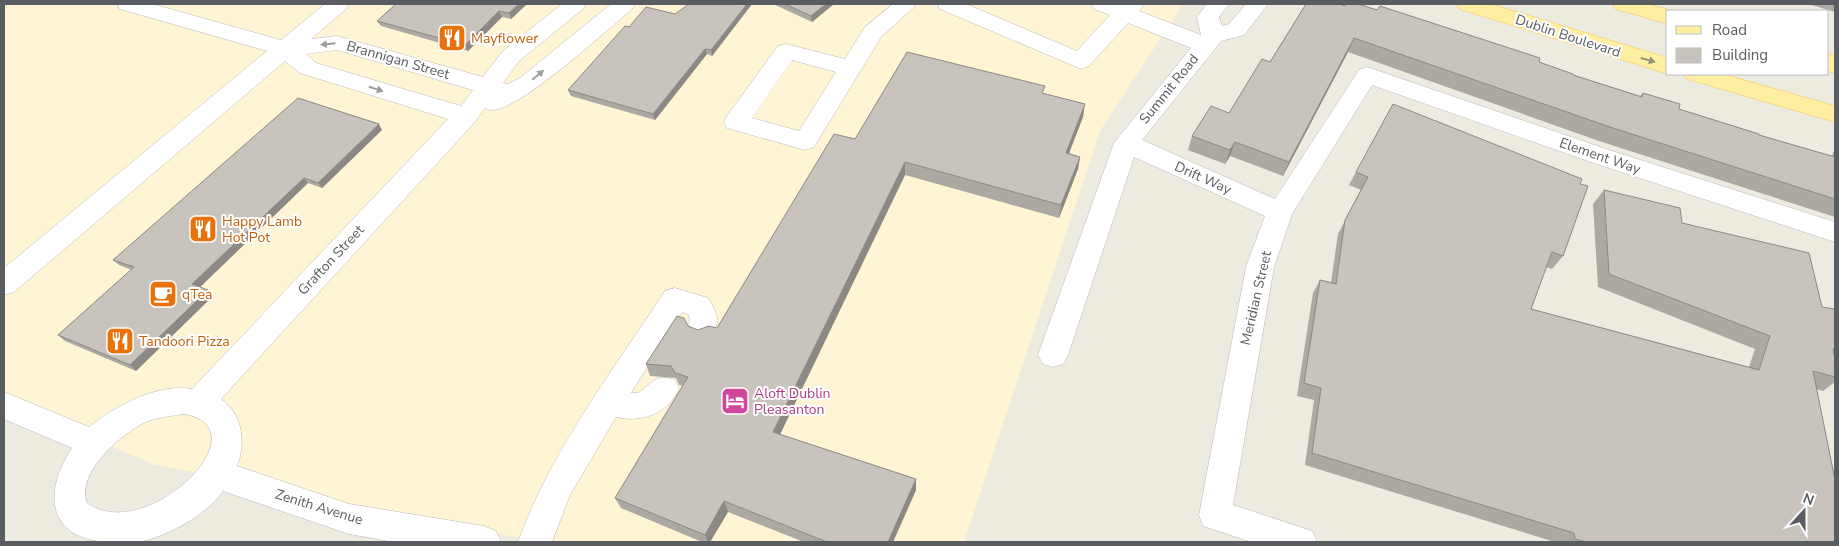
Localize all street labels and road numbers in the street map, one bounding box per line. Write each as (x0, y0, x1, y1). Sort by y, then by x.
street label: Dublin Boulevard (1513, 10, 1623, 62)
street label: Brannigan Street (344, 36, 452, 84)
street label: Summit Road (1135, 50, 1203, 128)
street label: Element Way (1557, 133, 1644, 179)
street label: Drift Way (1171, 157, 1235, 199)
street label: Grafton Street (294, 221, 368, 299)
street label: Meridian Street (1236, 249, 1276, 347)
street label: Zenith Avenue (273, 485, 365, 529)

